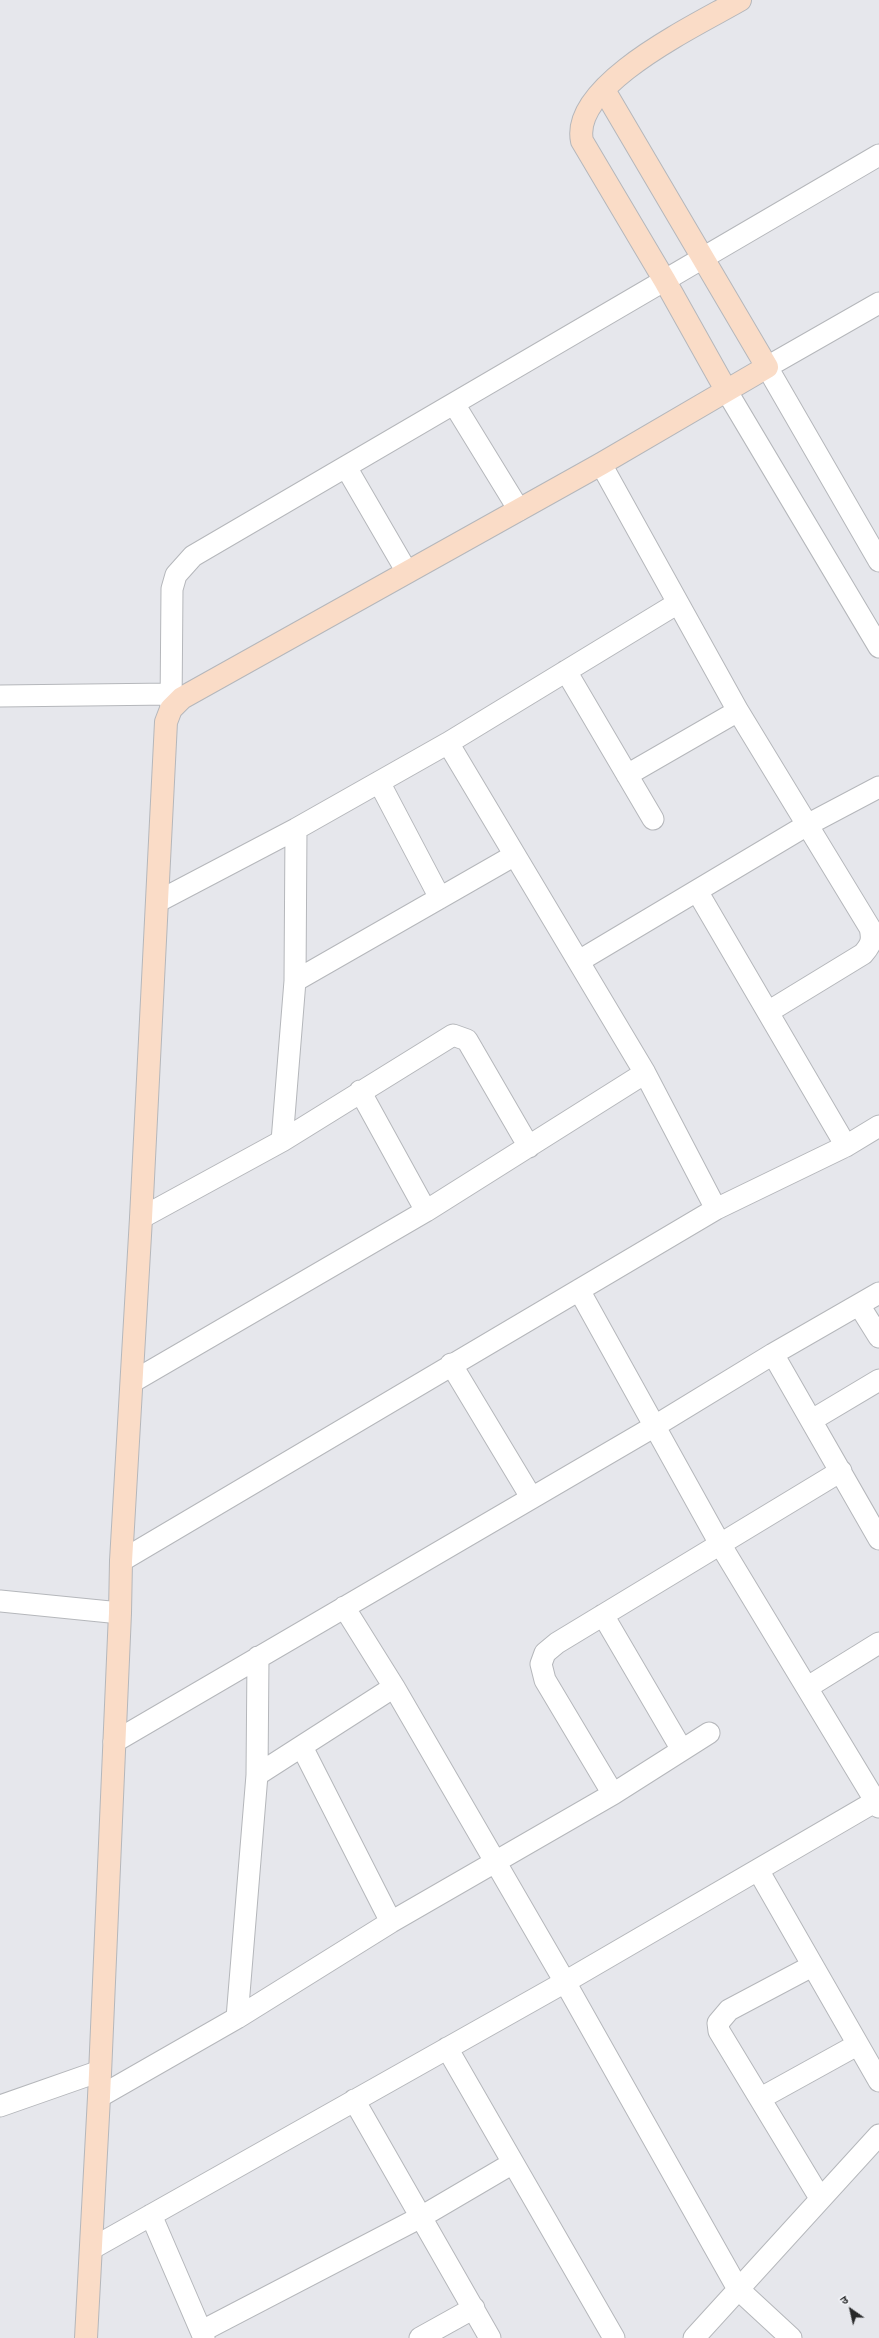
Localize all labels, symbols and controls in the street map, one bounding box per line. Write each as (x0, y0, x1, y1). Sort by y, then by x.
north arrow (831, 2290, 871, 2330)
text: उ (838, 2293, 850, 2307)

